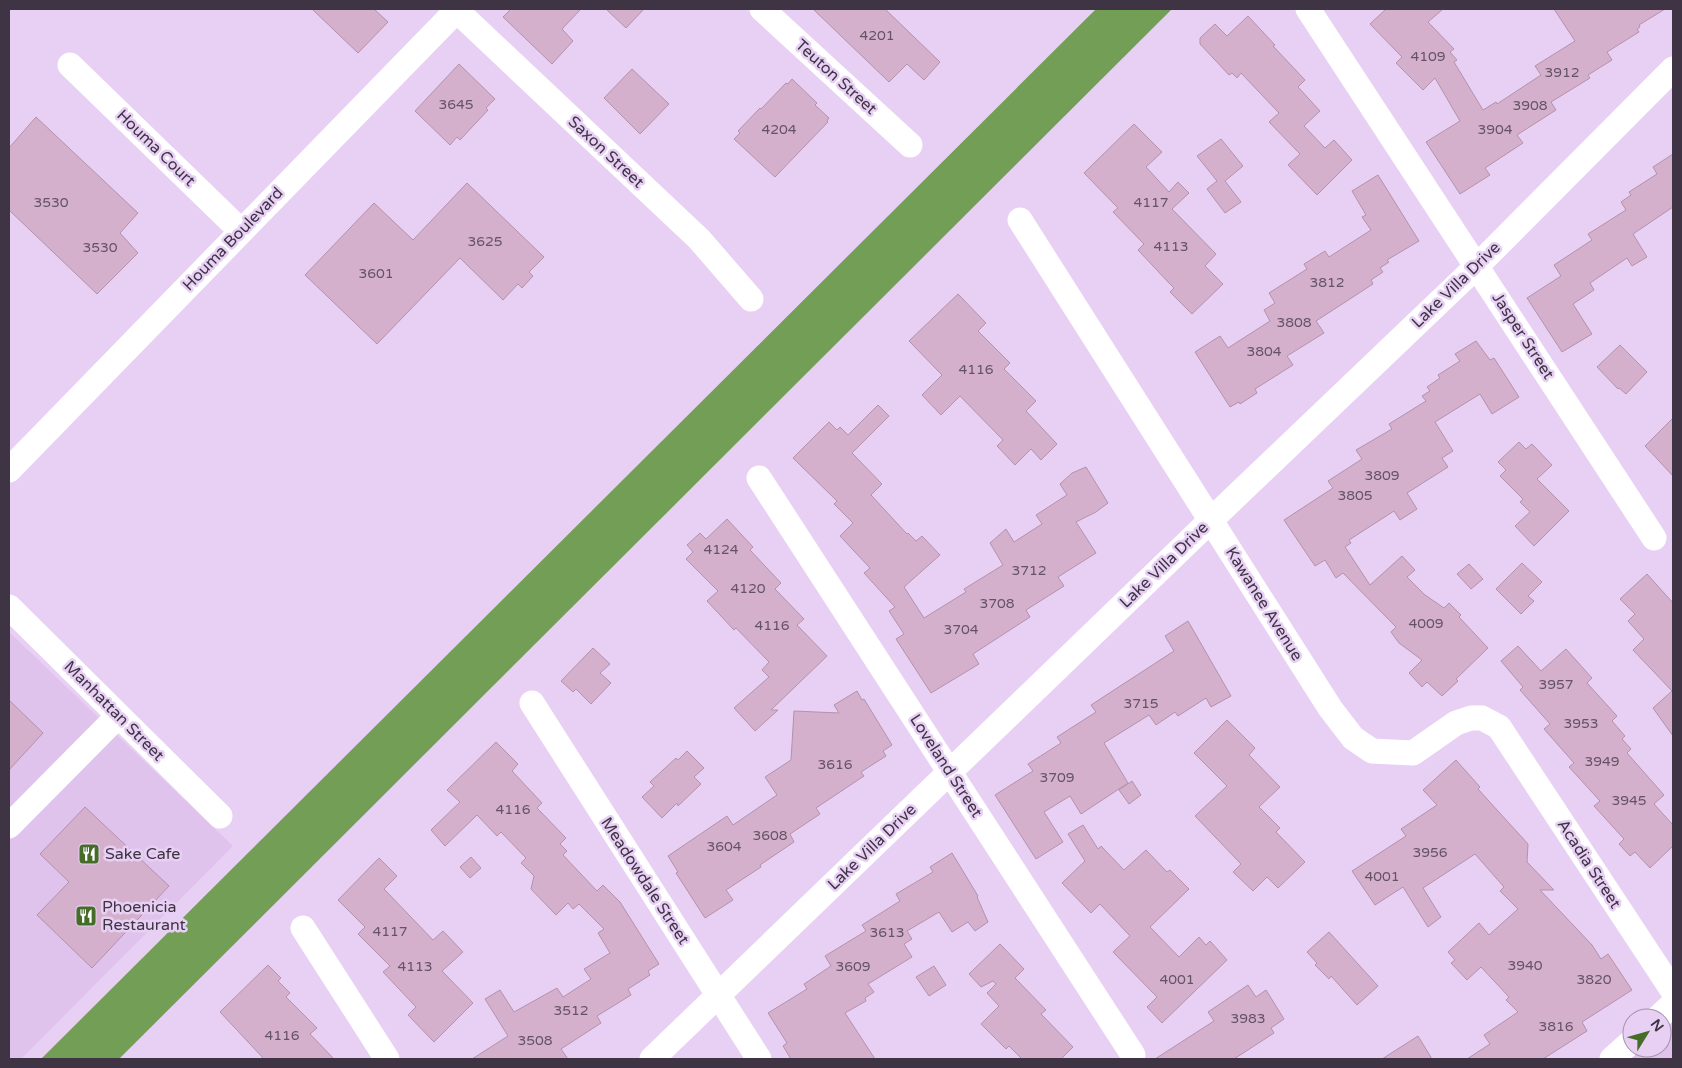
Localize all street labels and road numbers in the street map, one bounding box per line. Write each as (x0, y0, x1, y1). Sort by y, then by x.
street label: Teuton Street (791, 35, 881, 119)
street label: Houma Court (112, 105, 200, 191)
street label: Saxon Street (564, 112, 648, 192)
street label: Houma Boulevard (179, 183, 287, 295)
street label: Lake Villa Drive (1408, 238, 1504, 332)
street label: Jasper Street (1488, 289, 1558, 383)
street label: Lake Villa Drive (1116, 518, 1212, 612)
street label: Kawanee Avenue (1221, 543, 1307, 665)
street label: Manhattan Street (60, 657, 168, 765)
street label: Loveland Street (905, 711, 987, 821)
street label: Lake Villa Drive (824, 800, 920, 894)
street label: Meadowdale Street (596, 814, 694, 948)
street label: Acadia Street (1553, 816, 1625, 912)

